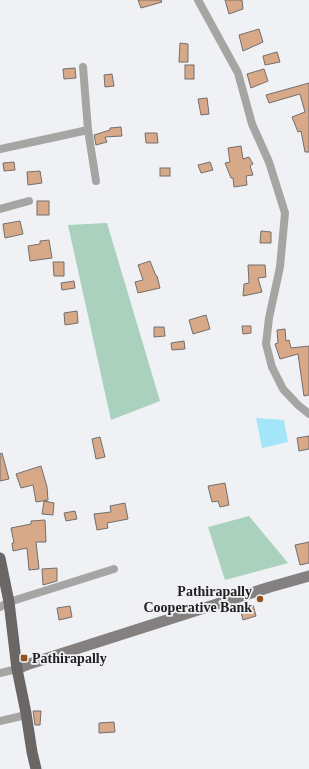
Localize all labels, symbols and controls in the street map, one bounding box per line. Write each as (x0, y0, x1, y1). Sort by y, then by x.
place label: Pathirapally Cooperative Bank (144, 584, 252, 615)
marker: Pathirapally Cooperative Bank (255, 594, 265, 604)
place label: Pathirapally (32, 651, 107, 666)
marker: Pathirapally (19, 653, 29, 663)

